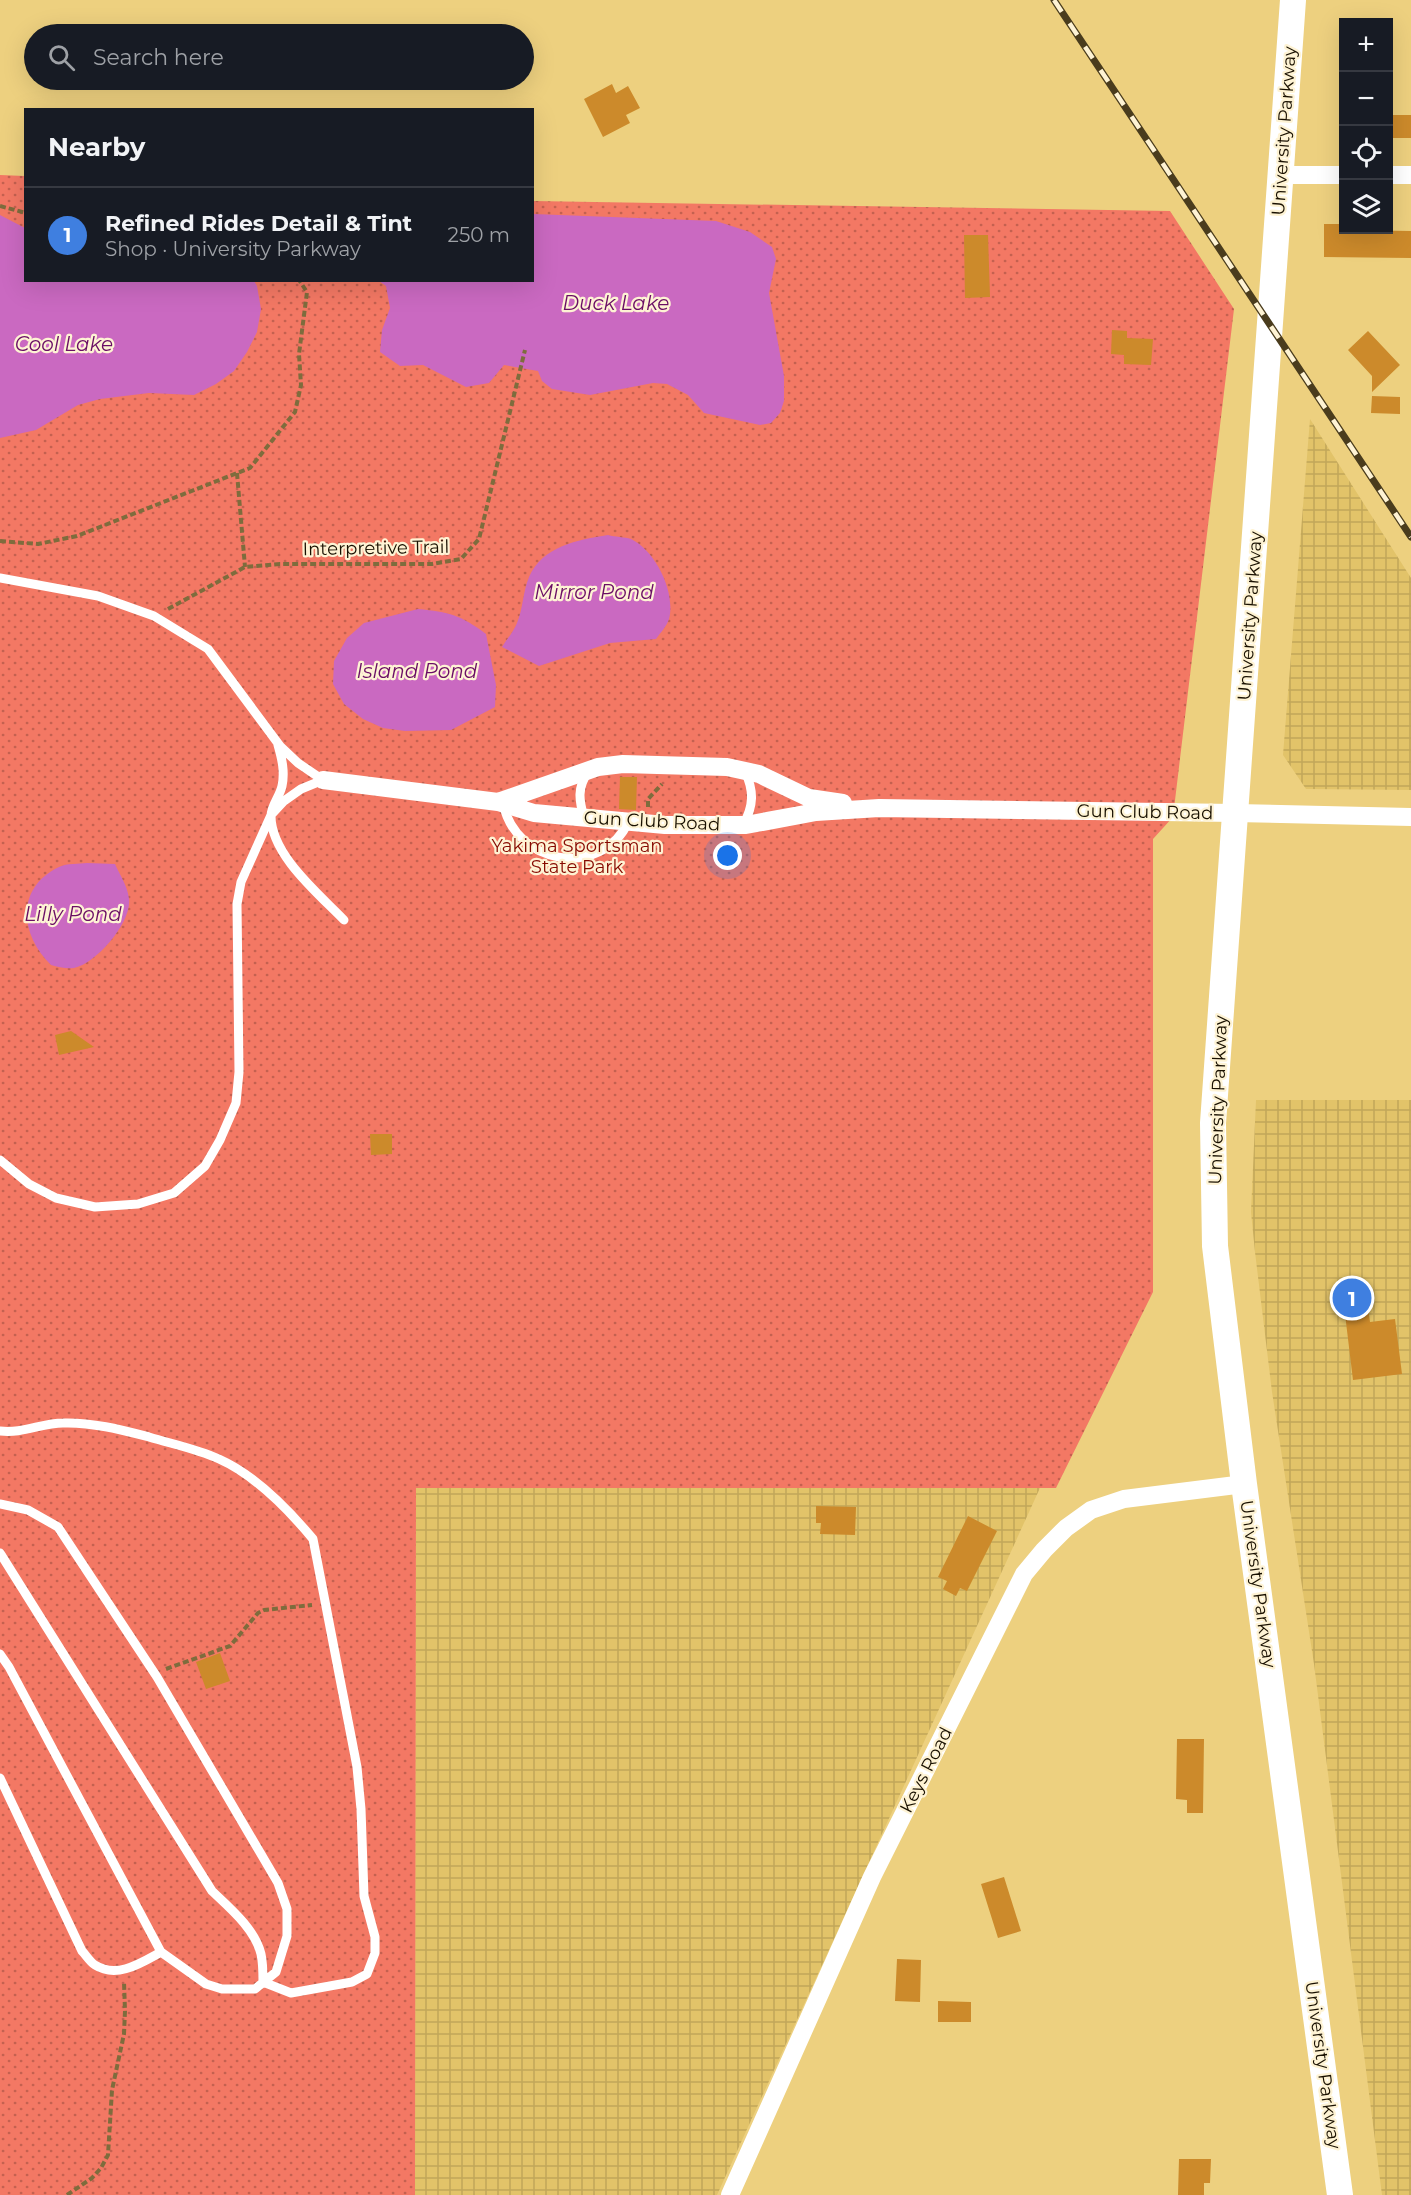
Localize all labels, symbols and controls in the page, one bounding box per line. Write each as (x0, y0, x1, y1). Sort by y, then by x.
map controls (1339, 18, 1393, 234)
button: + (1339, 18, 1393, 72)
search box (24, 24, 534, 90)
icon: search (45, 41, 78, 74)
text: Search here (93, 44, 224, 71)
street label: University Parkway (1267, 45, 1301, 216)
button: − (1339, 72, 1393, 126)
button: locate (1339, 126, 1393, 180)
text: Nearby (48, 131, 145, 163)
button: layers (1339, 180, 1393, 234)
text: Refined Rides Detail & Tint (105, 210, 412, 237)
text: 1 (64, 223, 71, 247)
text: 250 m (448, 223, 510, 247)
text: Shop · University Parkway (105, 237, 361, 261)
water label: Duck Lake (563, 291, 669, 315)
water label: Cool Lake (15, 332, 113, 356)
street label: University Parkway (1233, 530, 1267, 701)
street label: Interpretive Trail (302, 536, 450, 560)
water label: Mirror Pond (534, 580, 654, 604)
water label: Island Pond (357, 659, 478, 683)
street label: Gun Club Road (1077, 800, 1213, 824)
street label: Gun Club Road (583, 806, 721, 836)
park label: Yakima Sportsman State Park (492, 835, 662, 878)
your location (713, 841, 742, 870)
water label: Lilly Pond (24, 902, 122, 926)
street label: University Parkway (1204, 1015, 1232, 1185)
pin: 1 (1332, 1276, 1372, 1320)
street label: University Parkway (1235, 1499, 1281, 1670)
street label: Keys Road (895, 1723, 957, 1817)
street label: University Parkway (1300, 1980, 1346, 2151)

